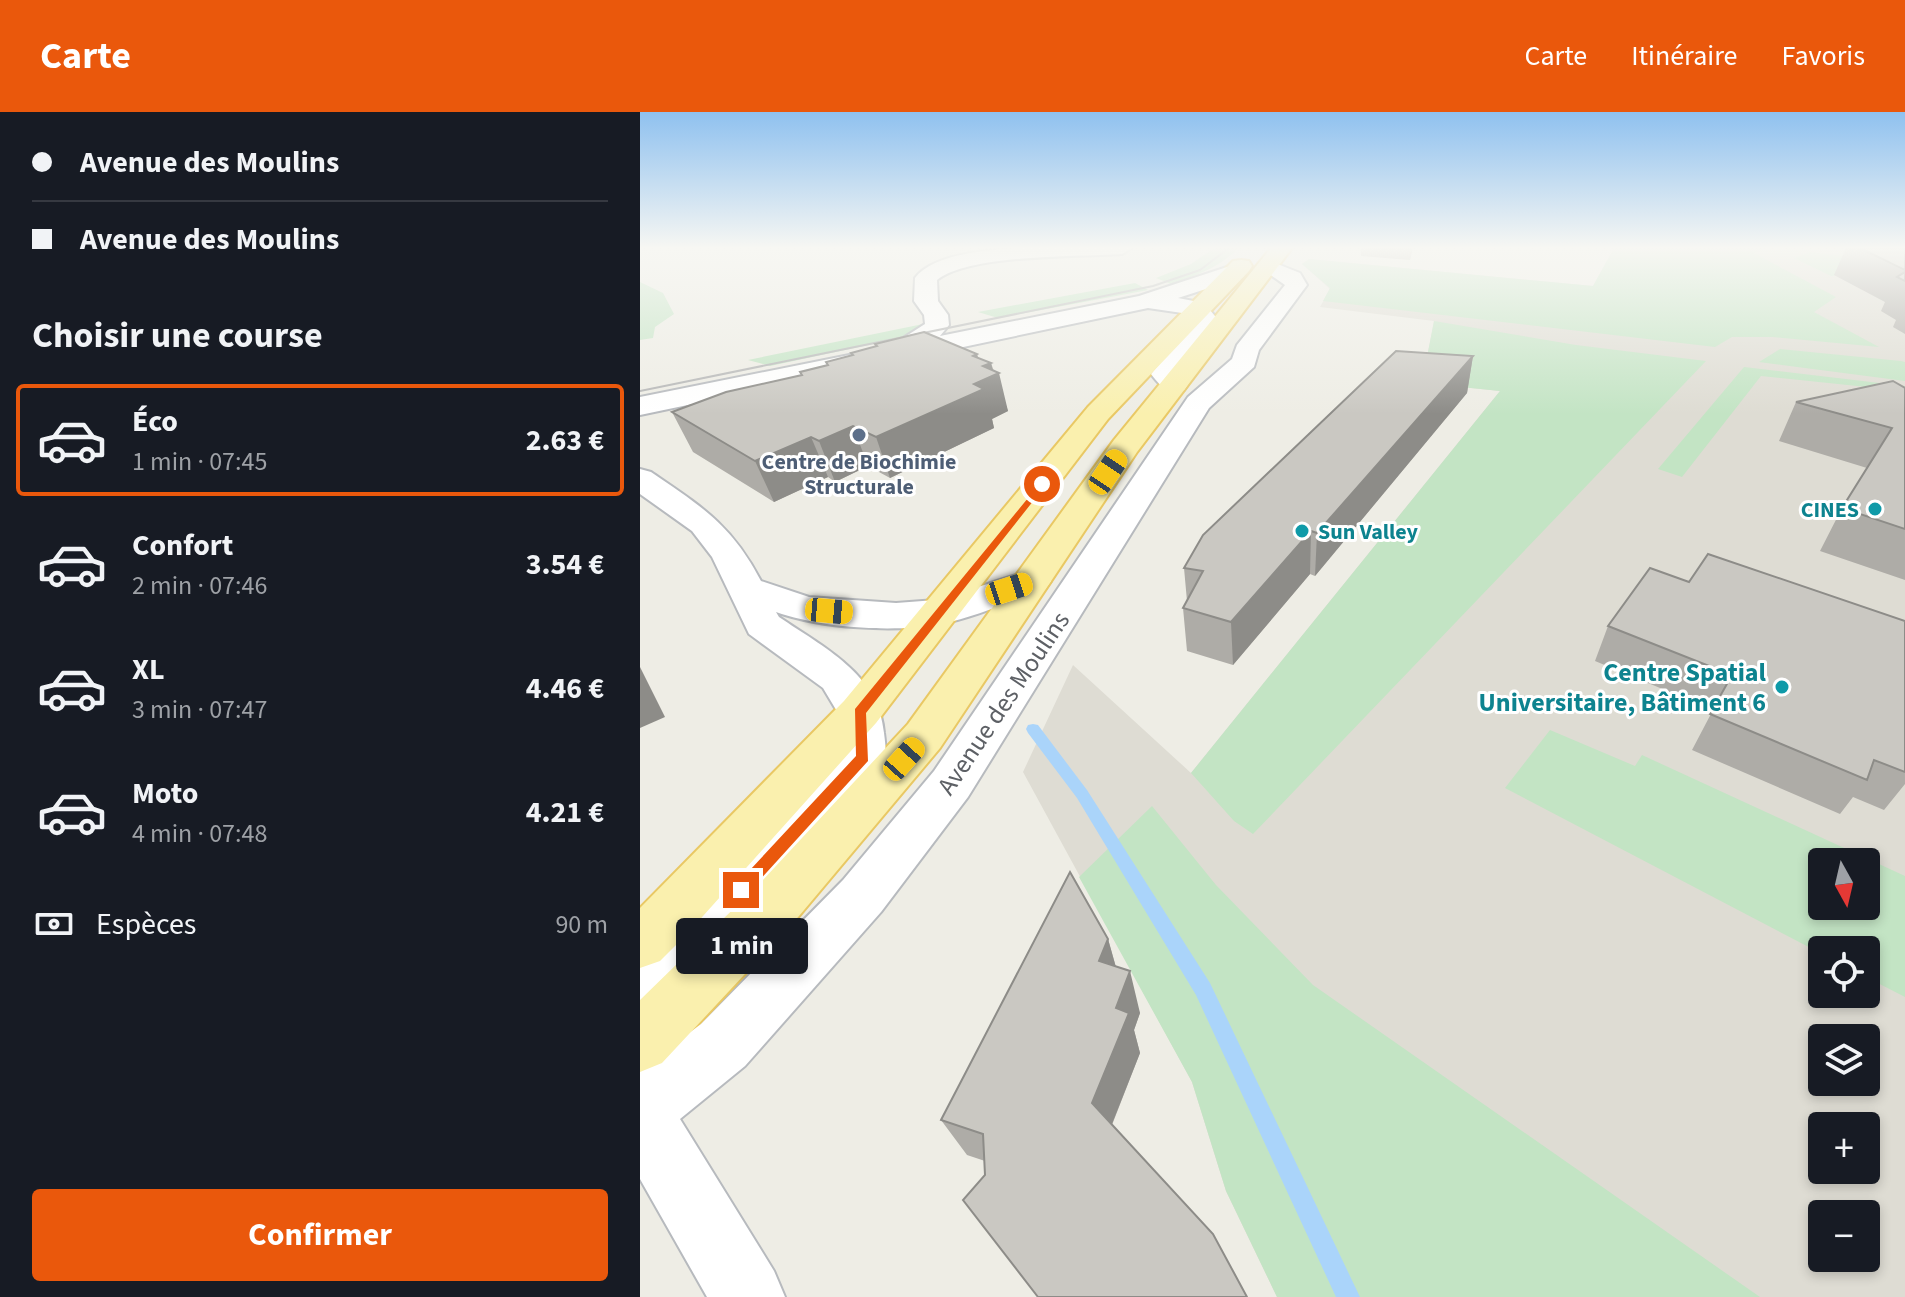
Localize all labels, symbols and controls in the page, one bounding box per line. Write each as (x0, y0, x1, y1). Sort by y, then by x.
text: Carte (40, 29, 131, 83)
text: Carte (1524, 36, 1587, 76)
text: Itinéraire (1631, 36, 1738, 76)
text: Favoris (1782, 36, 1865, 76)
text: Avenue des Moulins (80, 141, 339, 184)
text: Avenue des Moulins (80, 218, 339, 261)
text: Choisir une course (32, 310, 323, 361)
text: Éco (132, 400, 178, 443)
icon: car (36, 404, 108, 476)
text: 2.63 € (526, 419, 604, 462)
marker: Centre de Biochimie Structurale (850, 426, 868, 444)
text: 1 min · 07:45 (132, 443, 267, 480)
car (1085, 445, 1131, 499)
place label: Centre de Biochimie Structurale (762, 446, 956, 503)
route start (1024, 466, 1060, 502)
place label: CINES (1801, 494, 1859, 526)
marker: CINES (1866, 500, 1884, 518)
place label: Sun Valley (1318, 516, 1419, 548)
marker: Sun Valley (1293, 522, 1311, 540)
text: Confort (132, 524, 233, 567)
icon: car (36, 528, 108, 600)
text: 3.54 € (526, 543, 604, 586)
text: 2 min · 07:46 (132, 567, 267, 604)
car (982, 570, 1036, 608)
car (804, 597, 854, 625)
street label: Avenue des Moulins (928, 604, 1079, 802)
text: XL (132, 648, 165, 691)
icon: car (36, 652, 108, 724)
place label: Centre Spatial Universitaire, Bâtiment 6 (1479, 654, 1767, 721)
text: 4.46 € (526, 667, 604, 710)
marker: Centre Spatial Universitaire, Bâtiment 6 (1773, 678, 1791, 696)
text: 3 min · 07:47 (132, 691, 267, 728)
car (879, 733, 929, 785)
text: Moto (132, 772, 198, 815)
icon: car (36, 776, 108, 848)
text: 4.21 € (526, 791, 604, 834)
text: 4 min · 07:48 (132, 815, 267, 852)
north arrow (1808, 848, 1880, 920)
map controls (1808, 848, 1880, 1272)
route end (723, 872, 759, 908)
icon: cash (32, 902, 76, 946)
text: Espèces (96, 903, 196, 946)
text: 90 m (555, 906, 608, 943)
callout: 1 min (675, 918, 807, 974)
text: 1 min (710, 927, 774, 964)
button: locate (1808, 936, 1880, 1008)
button: layers (1808, 1024, 1880, 1096)
button: + (1808, 1112, 1880, 1184)
button: Confirmer (32, 1189, 608, 1281)
button: − (1808, 1200, 1880, 1272)

